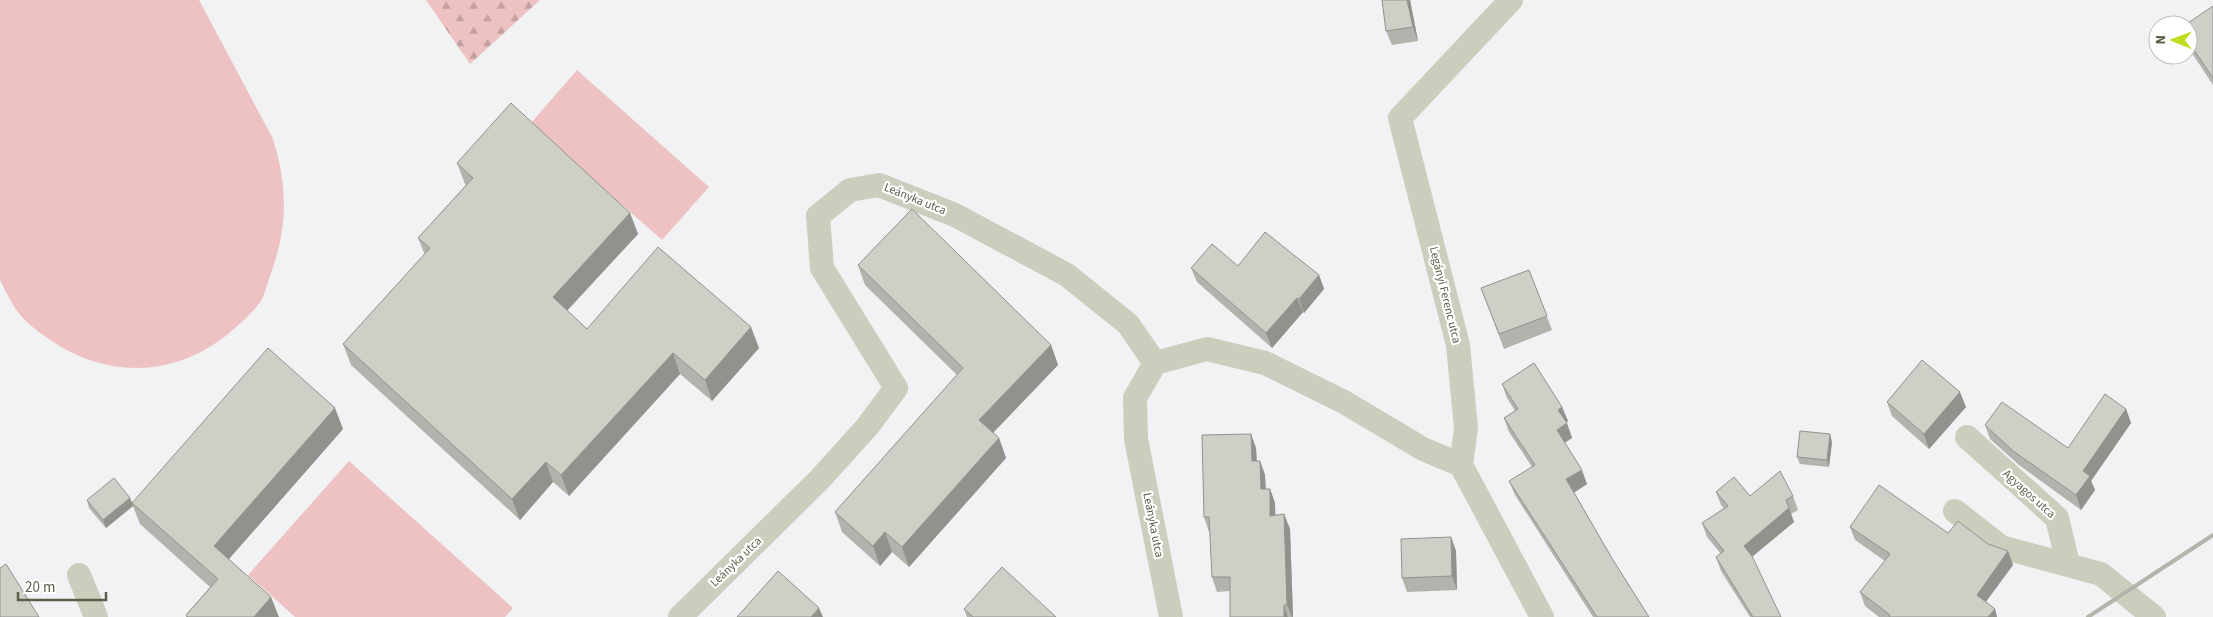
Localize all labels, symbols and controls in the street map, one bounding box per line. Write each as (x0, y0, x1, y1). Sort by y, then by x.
north arrow (2148, 15, 2198, 65)
text: N (2151, 35, 2171, 45)
street label: Leányka utca (881, 179, 949, 219)
street label: Legányi Ferenc utca (1425, 245, 1465, 345)
street label: Agyagos utca (1999, 466, 2059, 522)
street label: Leányka utca (1138, 491, 1168, 559)
street label: Leányka utca (706, 533, 766, 591)
scale bar (18, 570, 105, 602)
text: 20 m (25, 577, 55, 598)

